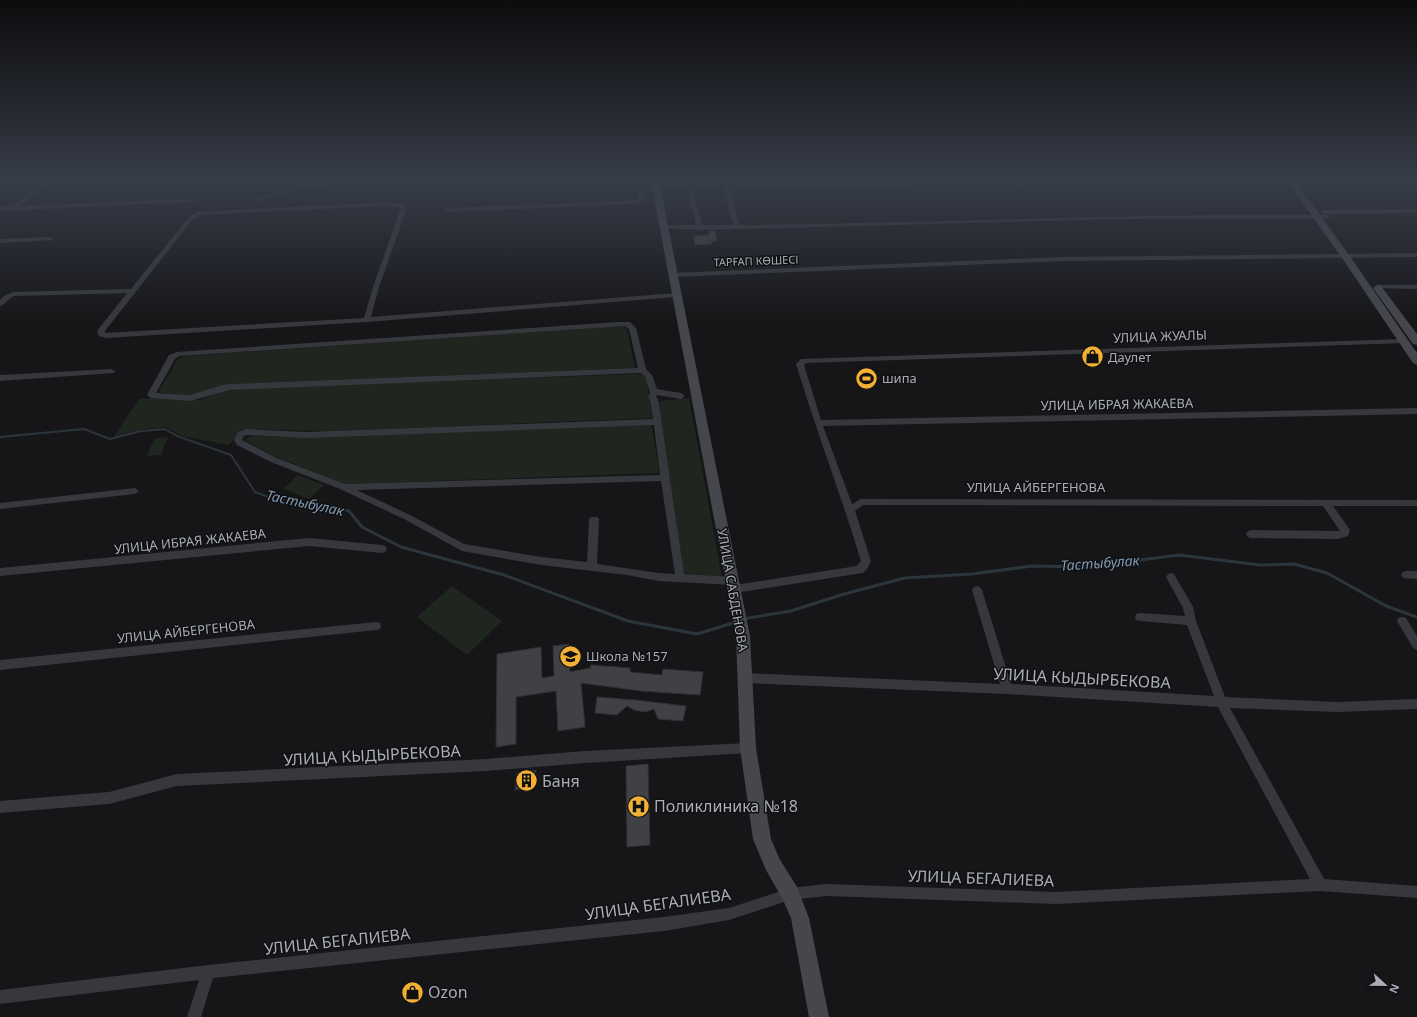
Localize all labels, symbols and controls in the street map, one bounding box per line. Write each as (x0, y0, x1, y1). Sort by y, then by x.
street label: ТАРҒАП КӨШЕСІ (713, 252, 799, 269)
street label: УЛИЦА ЖУАЛЫ (1113, 325, 1207, 347)
shop icon: Даулет (1079, 344, 1105, 370)
place label: Даулет (1108, 348, 1151, 366)
sports icon: шипа (853, 365, 879, 391)
place label: шипа (882, 369, 917, 387)
street label: УЛИЦА ИБРАЯ ЖАКАЕВА (1041, 394, 1194, 414)
street label: УЛИЦА АЙБЕРГЕНОВА (967, 478, 1106, 496)
water label: Тастыбулак (264, 485, 347, 520)
street label: УЛИЦА ИБРАЯ ЖАКАЕВА (113, 524, 267, 558)
street label: УЛИЦА САБДЕНОВА (713, 527, 753, 654)
water label: Тастыбулак (1060, 550, 1141, 575)
street label: УЛИЦА АЙБЕРГЕНОВА (116, 615, 256, 647)
school or university icon: Школа №157 (557, 643, 583, 669)
place label: Школа №157 (586, 647, 668, 665)
street label: УЛИЦА КЫДЫРБЕКОВА (993, 662, 1172, 694)
street label: УЛИЦА КЫДЫРБЕКОВА (283, 739, 462, 771)
building icon: Баня (513, 768, 539, 794)
place label: Баня (542, 770, 580, 792)
hospital icon: Поликлиника №18 (625, 793, 651, 819)
place label: Поликлиника №18 (654, 795, 798, 817)
street label: УЛИЦА БЕГАЛИЕВА (907, 864, 1055, 892)
street label: УЛИЦА БЕГАЛИЕВА (584, 883, 733, 925)
street label: УЛИЦА БЕГАЛИЕВА (263, 922, 412, 960)
north arrow (1365, 965, 1405, 1005)
shop icon: Ozon (399, 979, 425, 1005)
place label: Ozon (428, 981, 468, 1003)
text: N (1386, 982, 1403, 996)

